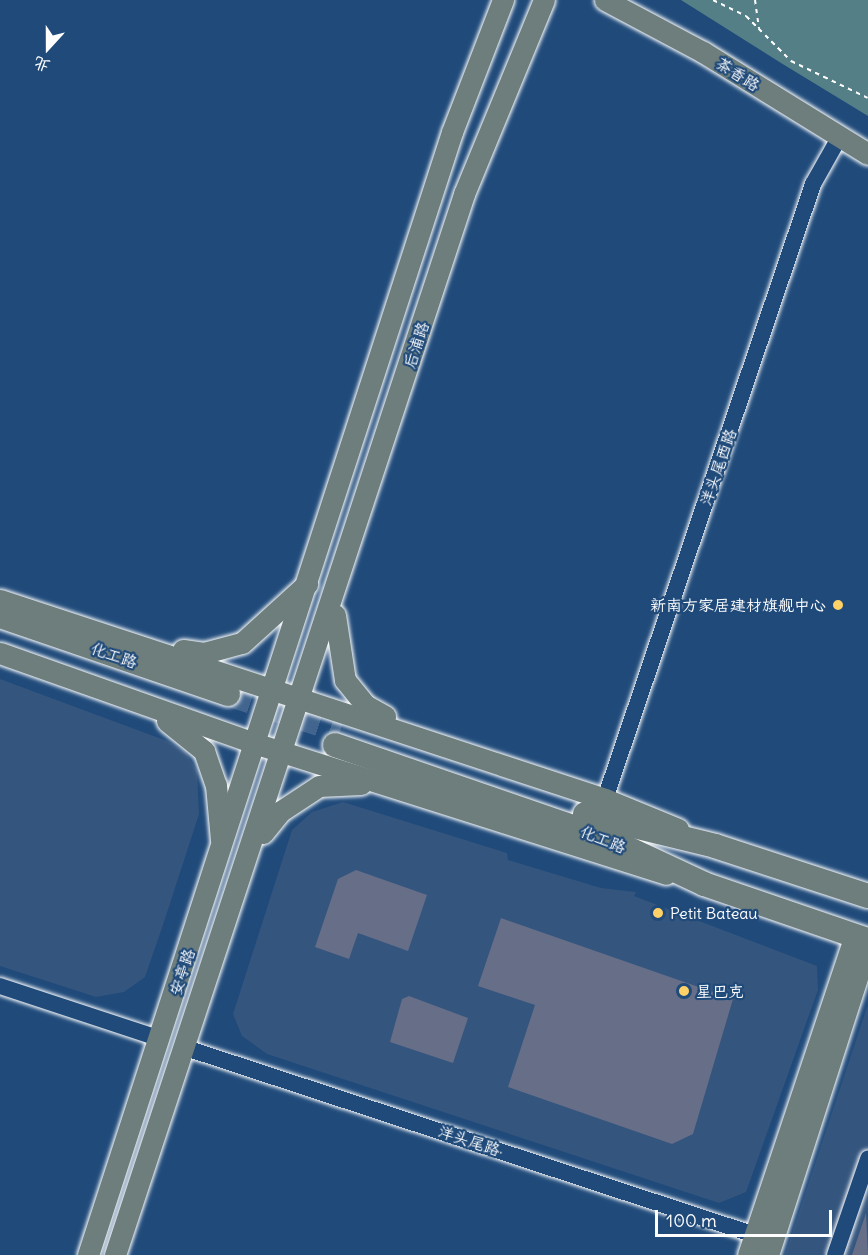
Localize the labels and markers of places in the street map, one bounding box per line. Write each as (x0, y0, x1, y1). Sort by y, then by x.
place label: 新南方家居建材旗舰中心 (650, 595, 826, 615)
marker: 新南方家居建材旗舰中心 (831, 598, 845, 612)
place label: Petit Bateau (670, 903, 758, 923)
marker: Petit Bateau (651, 906, 665, 920)
place label: 星巴克 (696, 981, 744, 1001)
marker: 星巴克 (677, 984, 691, 998)

